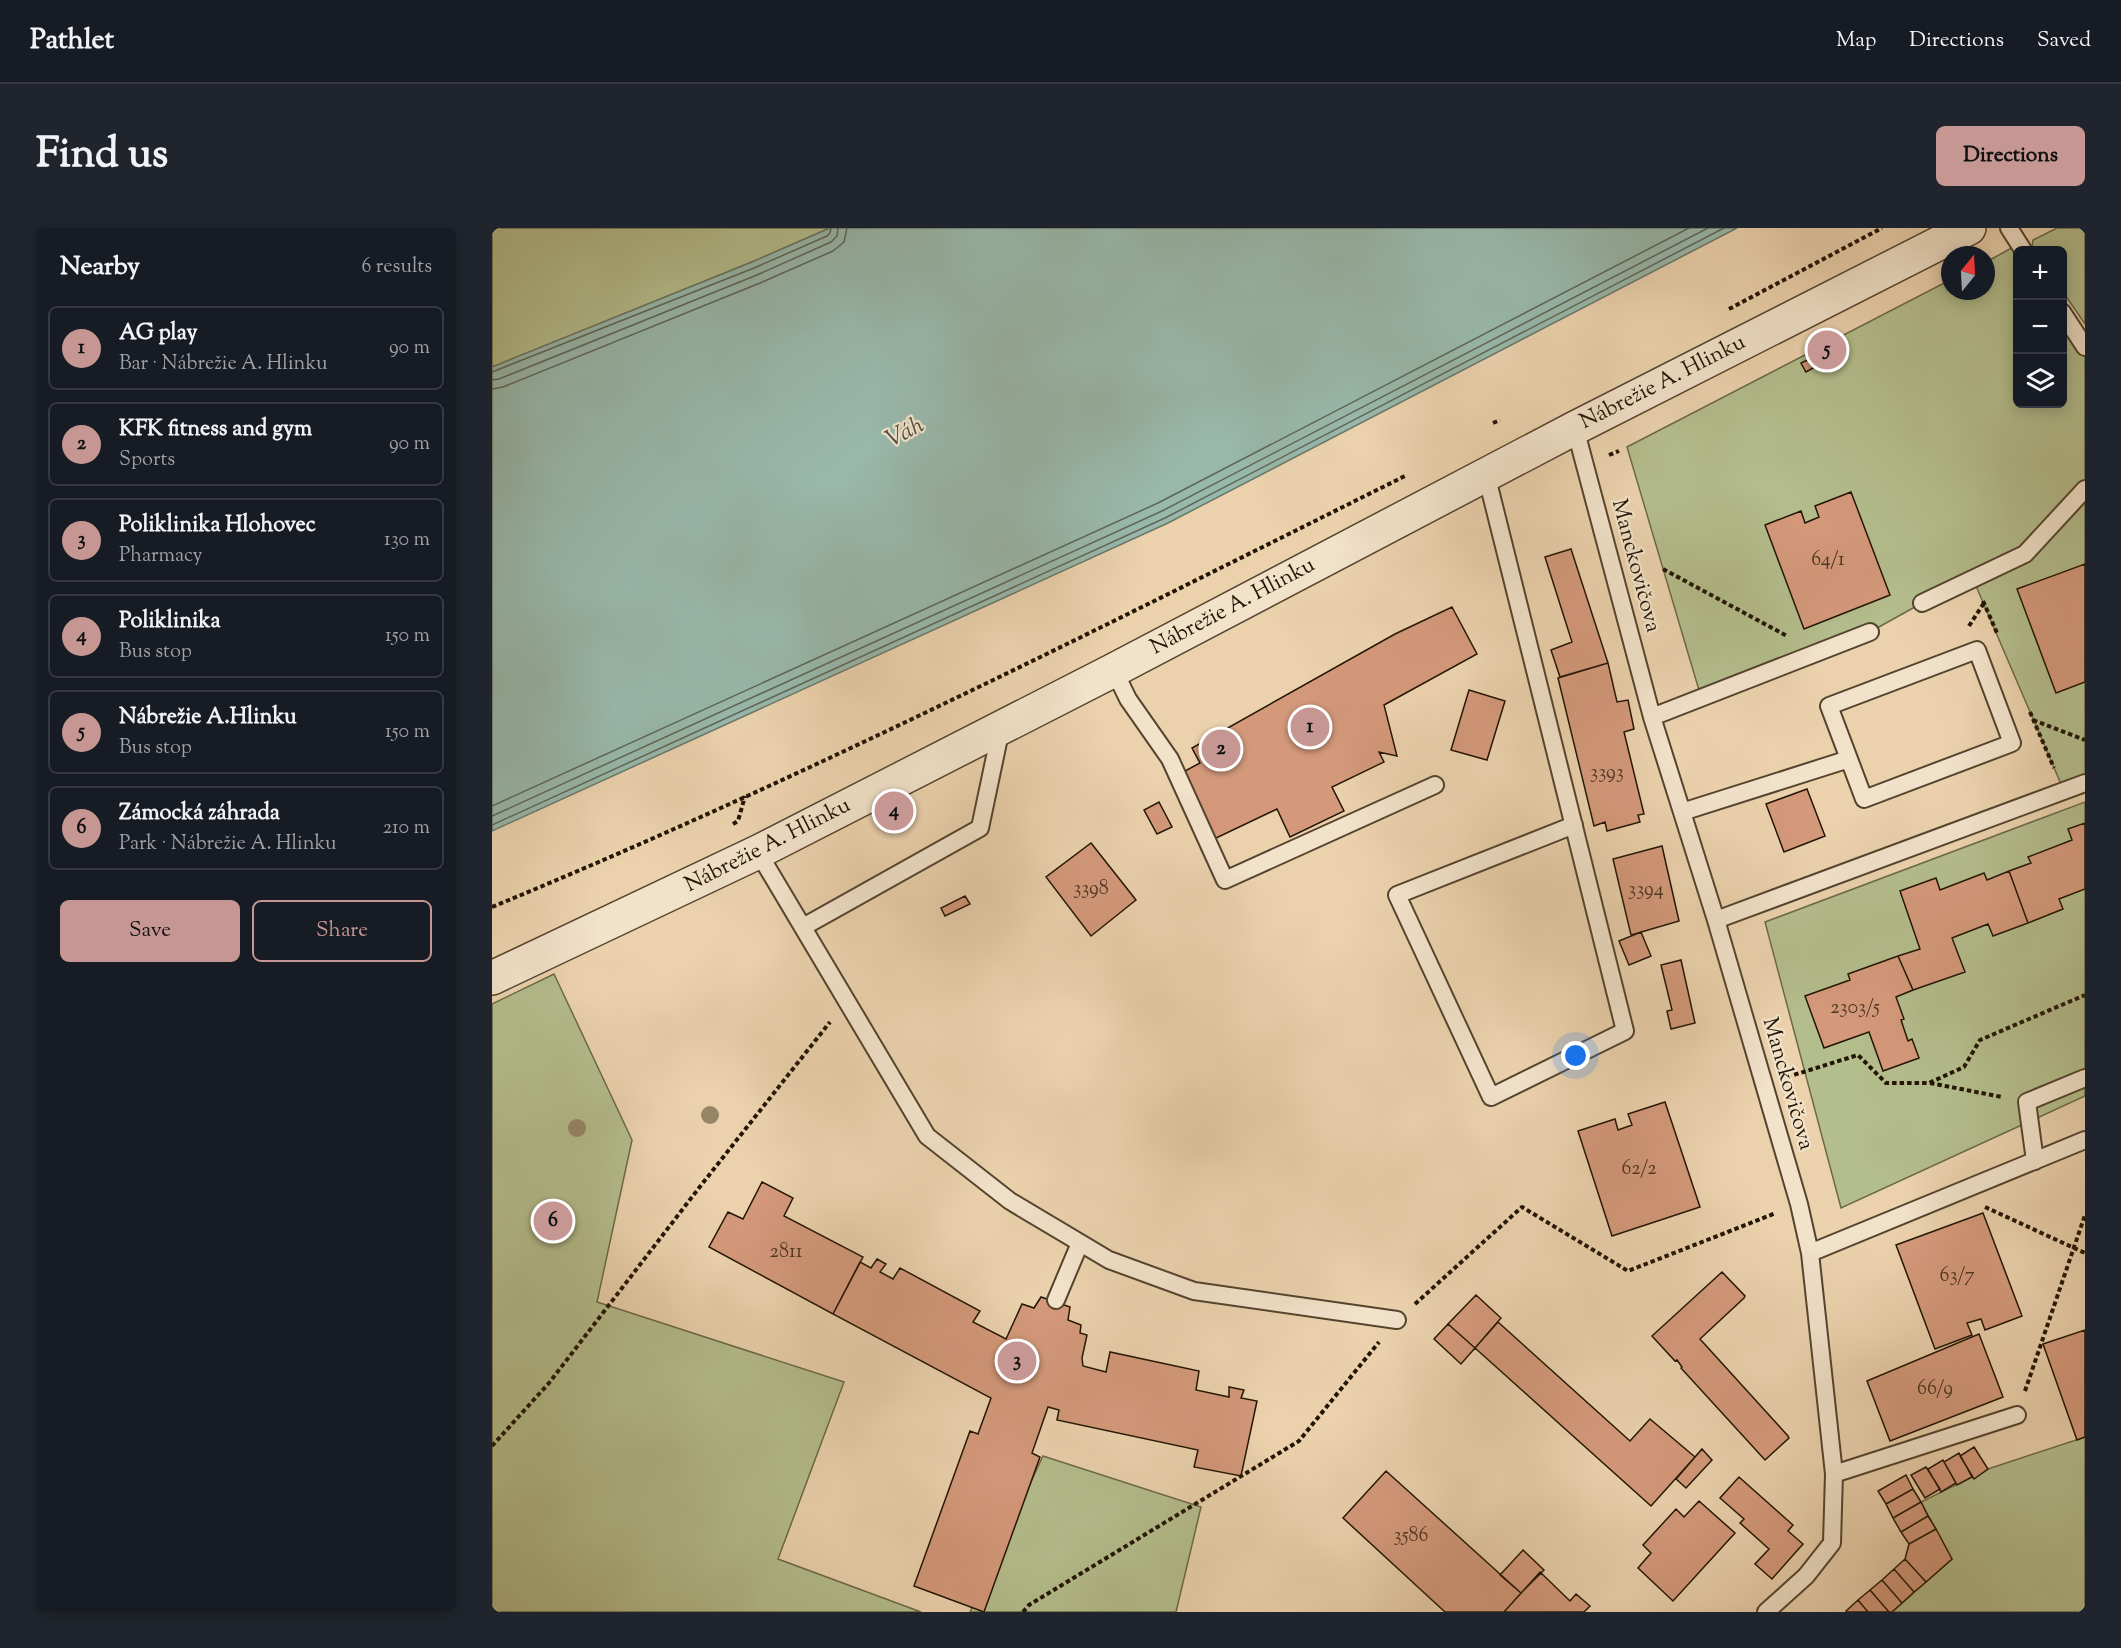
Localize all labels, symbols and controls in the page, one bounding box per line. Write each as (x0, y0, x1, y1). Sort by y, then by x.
text: Pathlet (30, 21, 114, 61)
text: Map (1836, 26, 1876, 56)
text: Directions (1909, 26, 2004, 56)
text: Saved (2037, 26, 2091, 56)
text: Find us (36, 126, 168, 186)
button: Directions (1936, 126, 2085, 186)
north arrow (1941, 246, 1995, 300)
map controls (2013, 246, 2067, 408)
button: + (2013, 246, 2067, 300)
text: Nearby (60, 249, 140, 286)
text: 6 results (362, 253, 432, 282)
button: − (2013, 300, 2067, 354)
text: AG play (119, 318, 198, 350)
street label: Nábrežie A. Hlinku (1574, 327, 1752, 439)
pin: 5 (1808, 328, 1846, 372)
text: 1 (78, 334, 85, 363)
text: 90 m (389, 334, 430, 363)
text: Bar · Nábrežie A. Hlinku (119, 350, 327, 379)
button: layers (2013, 354, 2067, 408)
water label: Váh (880, 409, 930, 457)
text: KFK fitness and gym (119, 414, 312, 446)
text: 2 (77, 430, 86, 459)
text: 90 m (389, 430, 430, 459)
text: Sports (119, 446, 175, 475)
street label: Manckovičova (1602, 496, 1668, 636)
text: Poliklinika Hlohovec (119, 510, 316, 542)
text: 3 (77, 526, 86, 555)
text: 130 m (384, 526, 430, 555)
text: Pharmacy (119, 542, 202, 571)
house number: 64/1 (1811, 546, 1845, 575)
street label: Nábrežie A. Hlinku (1145, 550, 1321, 664)
text: Poliklinika (119, 606, 221, 638)
text: 4 (76, 622, 87, 651)
text: 150 m (385, 622, 430, 651)
text: Bus stop (119, 638, 192, 667)
text: Nábrežie A.Hlinku (119, 702, 297, 734)
pin: 1 (1290, 704, 1330, 750)
text: 5 (78, 718, 85, 747)
text: 150 m (385, 718, 430, 747)
pin: 2 (1202, 726, 1240, 772)
text: Bus stop (119, 734, 192, 763)
house number: 3393 (1590, 759, 1624, 788)
pin: 4 (874, 788, 914, 834)
street label: Nábrežie A. Hlinku (679, 790, 857, 902)
text: Zámocká záhrada (119, 798, 280, 830)
text: 6 (77, 814, 86, 843)
text: 210 m (383, 814, 430, 843)
text: Park · Nábrežie A. Hlinku (119, 830, 337, 859)
house number: 3398 (1073, 875, 1109, 904)
house number: 3394 (1628, 876, 1664, 905)
button: Save (60, 900, 240, 962)
button: Share (252, 900, 432, 962)
house number: 2303/5 (1830, 994, 1880, 1023)
street label: Manckovičova (1753, 1014, 1821, 1154)
your location (1561, 1041, 1590, 1070)
house number: 62/2 (1621, 1155, 1657, 1184)
pin: 6 (534, 1198, 572, 1244)
house number: 2811 (770, 1238, 803, 1267)
house number: 63/7 (1940, 1262, 1974, 1291)
pin: 3 (998, 1338, 1036, 1384)
house number: 66/9 (1917, 1375, 1953, 1404)
house number: 3586 (1394, 1522, 1428, 1551)

